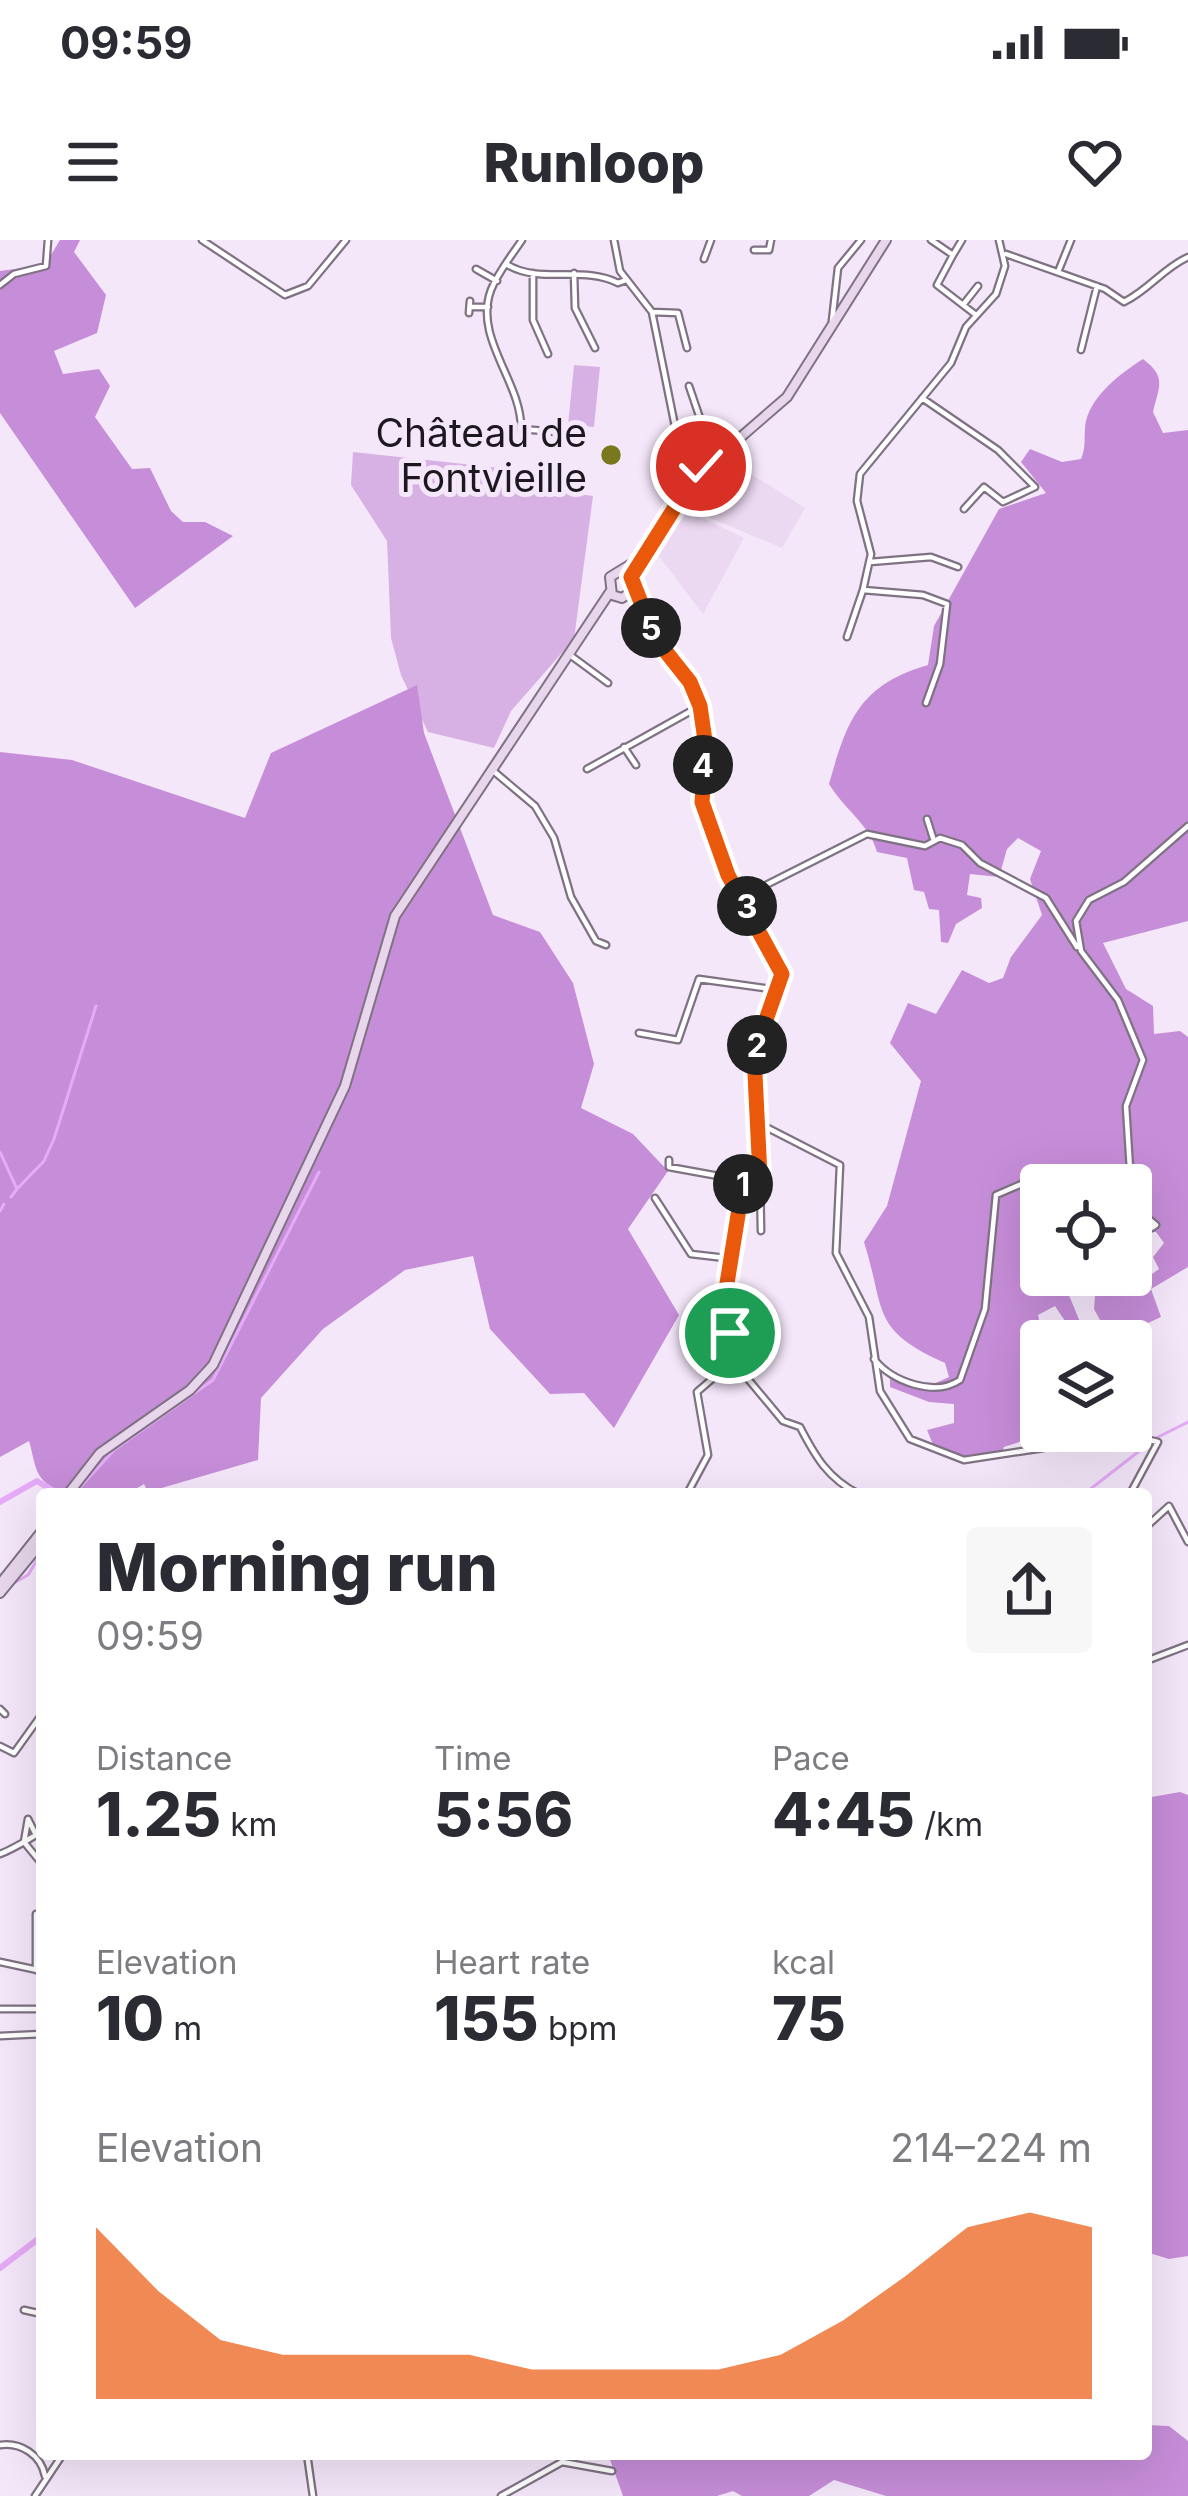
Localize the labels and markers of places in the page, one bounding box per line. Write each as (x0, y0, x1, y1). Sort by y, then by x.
place label: Château de Fontvieille (376, 409, 587, 501)
pin (650, 415, 752, 517)
marker: Château de Fontvieille (598, 442, 624, 468)
pin: 5 (621, 598, 681, 658)
pin: 4 (673, 735, 733, 795)
pin: 3 (717, 876, 777, 936)
pin: 2 (727, 1015, 787, 1075)
pin: 1 (713, 1154, 773, 1214)
pin (679, 1282, 781, 1384)

